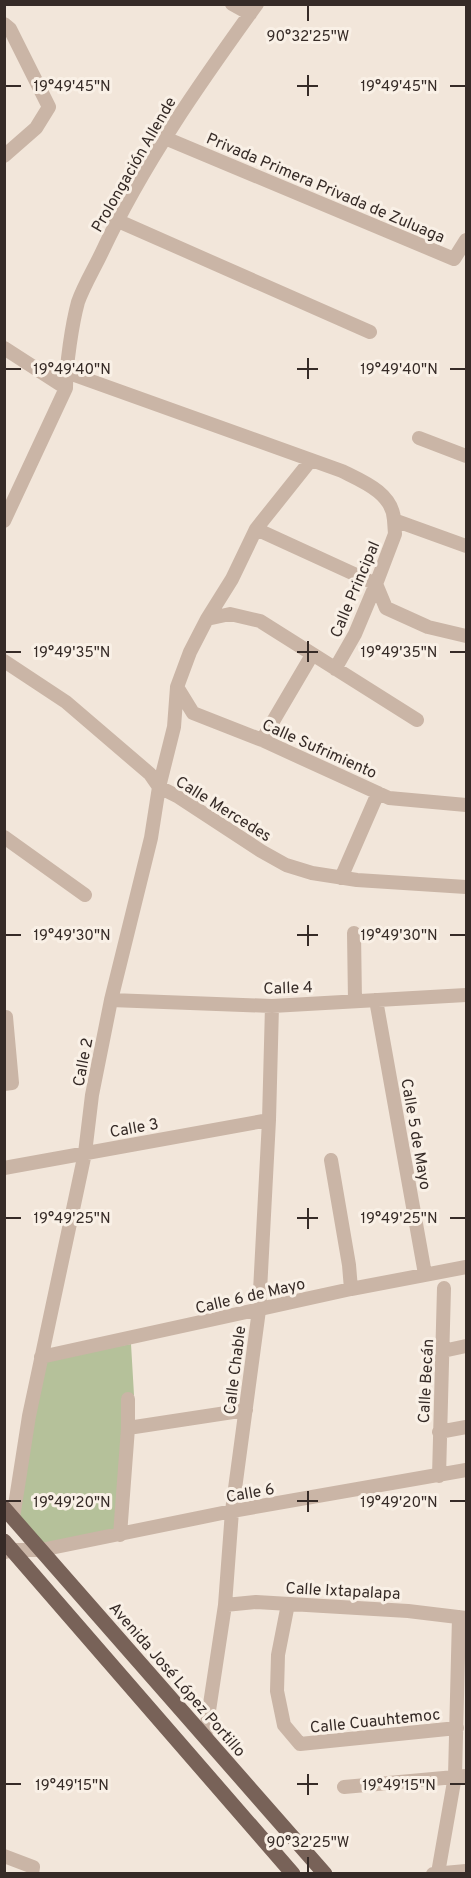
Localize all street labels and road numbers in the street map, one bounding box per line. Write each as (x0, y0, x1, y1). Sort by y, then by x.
street label: Prolongación Allende (88, 94, 182, 236)
street label: Privada Primera Privada de Zuluaga (203, 129, 447, 248)
street label: Calle Principal (327, 538, 385, 641)
street label: Calle Sufrimiento (259, 716, 380, 784)
street label: Calle Mercedes (171, 772, 274, 847)
street label: Calle 4 (263, 978, 313, 1000)
street label: Calle 2 (69, 1036, 98, 1088)
street label: Calle 5 de Mayo (395, 1077, 435, 1192)
street label: Calle 3 (108, 1115, 160, 1143)
street label: Calle 6 de Mayo (193, 1275, 307, 1319)
street label: Calle Chable (221, 1325, 251, 1416)
street label: Calle Becán (415, 1338, 439, 1424)
street label: Calle 6 (224, 1480, 276, 1508)
street label: Calle Ixtapalapa (285, 1579, 401, 1605)
street label: Avenida José López Portillo (104, 1599, 249, 1762)
street label: Calle Cuauhtemoc (309, 1705, 441, 1739)

